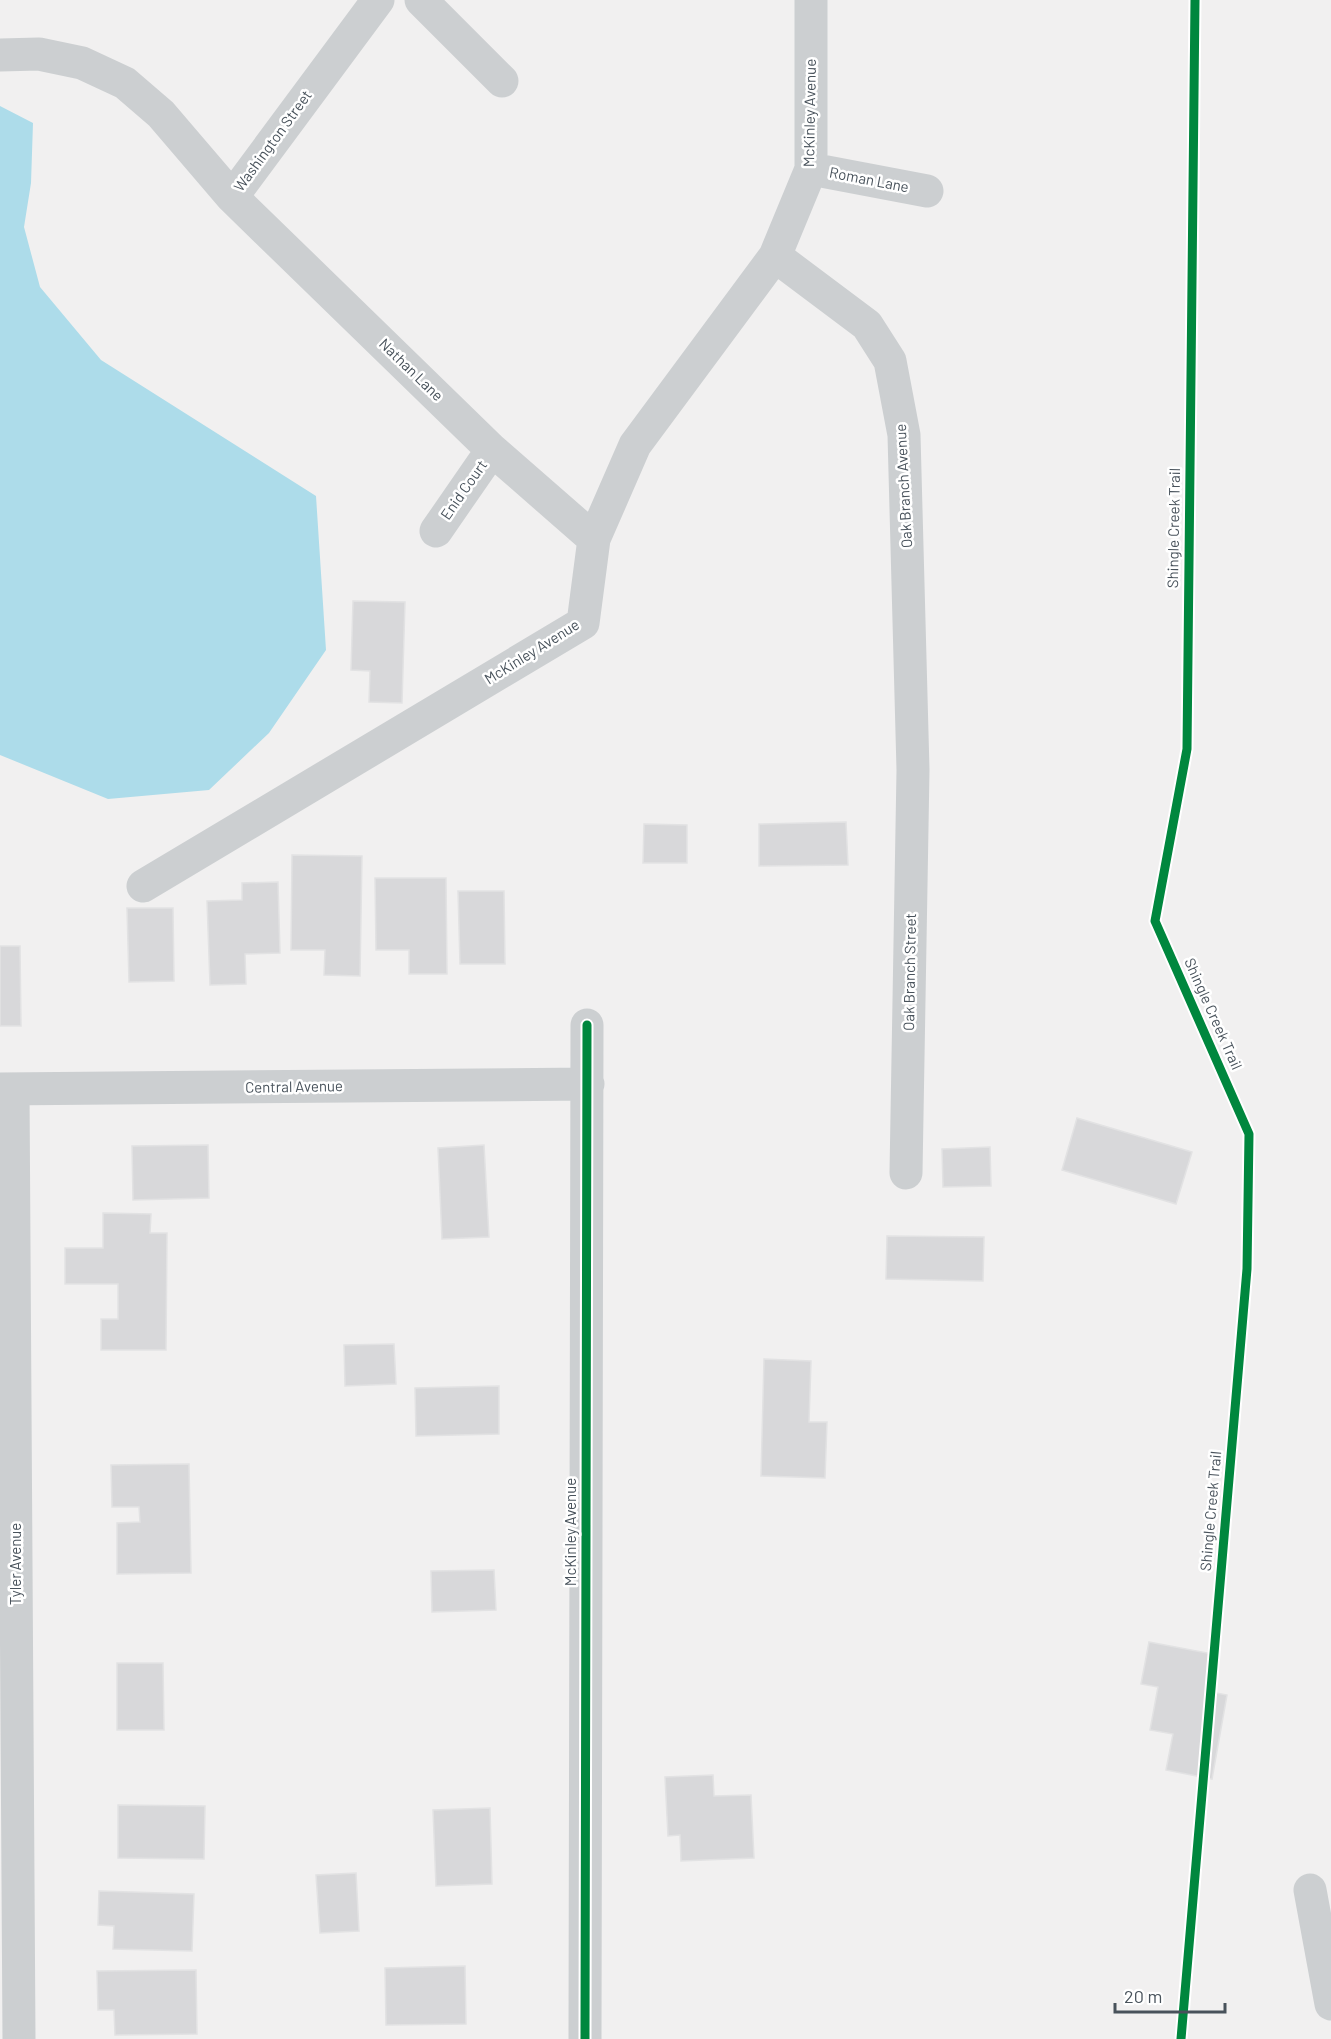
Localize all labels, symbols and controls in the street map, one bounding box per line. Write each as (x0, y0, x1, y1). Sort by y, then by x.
street label: McKinley Avenue (799, 59, 819, 167)
street label: Washington Street (229, 86, 315, 195)
street label: Roman Lane (828, 162, 910, 196)
street label: Nathan Lane (376, 334, 448, 404)
street label: Oak Branch Avenue (891, 423, 915, 549)
street label: Enid Court (436, 456, 490, 523)
street label: Shingle Creek Trail (1163, 468, 1183, 588)
street label: McKinley Avenue (481, 615, 582, 688)
street label: Oak Branch Street (899, 913, 919, 1031)
street label: Shingle Creek Trail (1181, 955, 1247, 1072)
street label: Central Avenue (245, 1076, 343, 1096)
street label: Shingle Creek Trail (1196, 1450, 1224, 1572)
street label: McKinley Avenue (561, 1478, 579, 1586)
street label: Tyler Avenue (6, 1523, 24, 1605)
scale bar (1115, 1976, 1224, 2014)
text: 20 m (1124, 1985, 1162, 2007)

